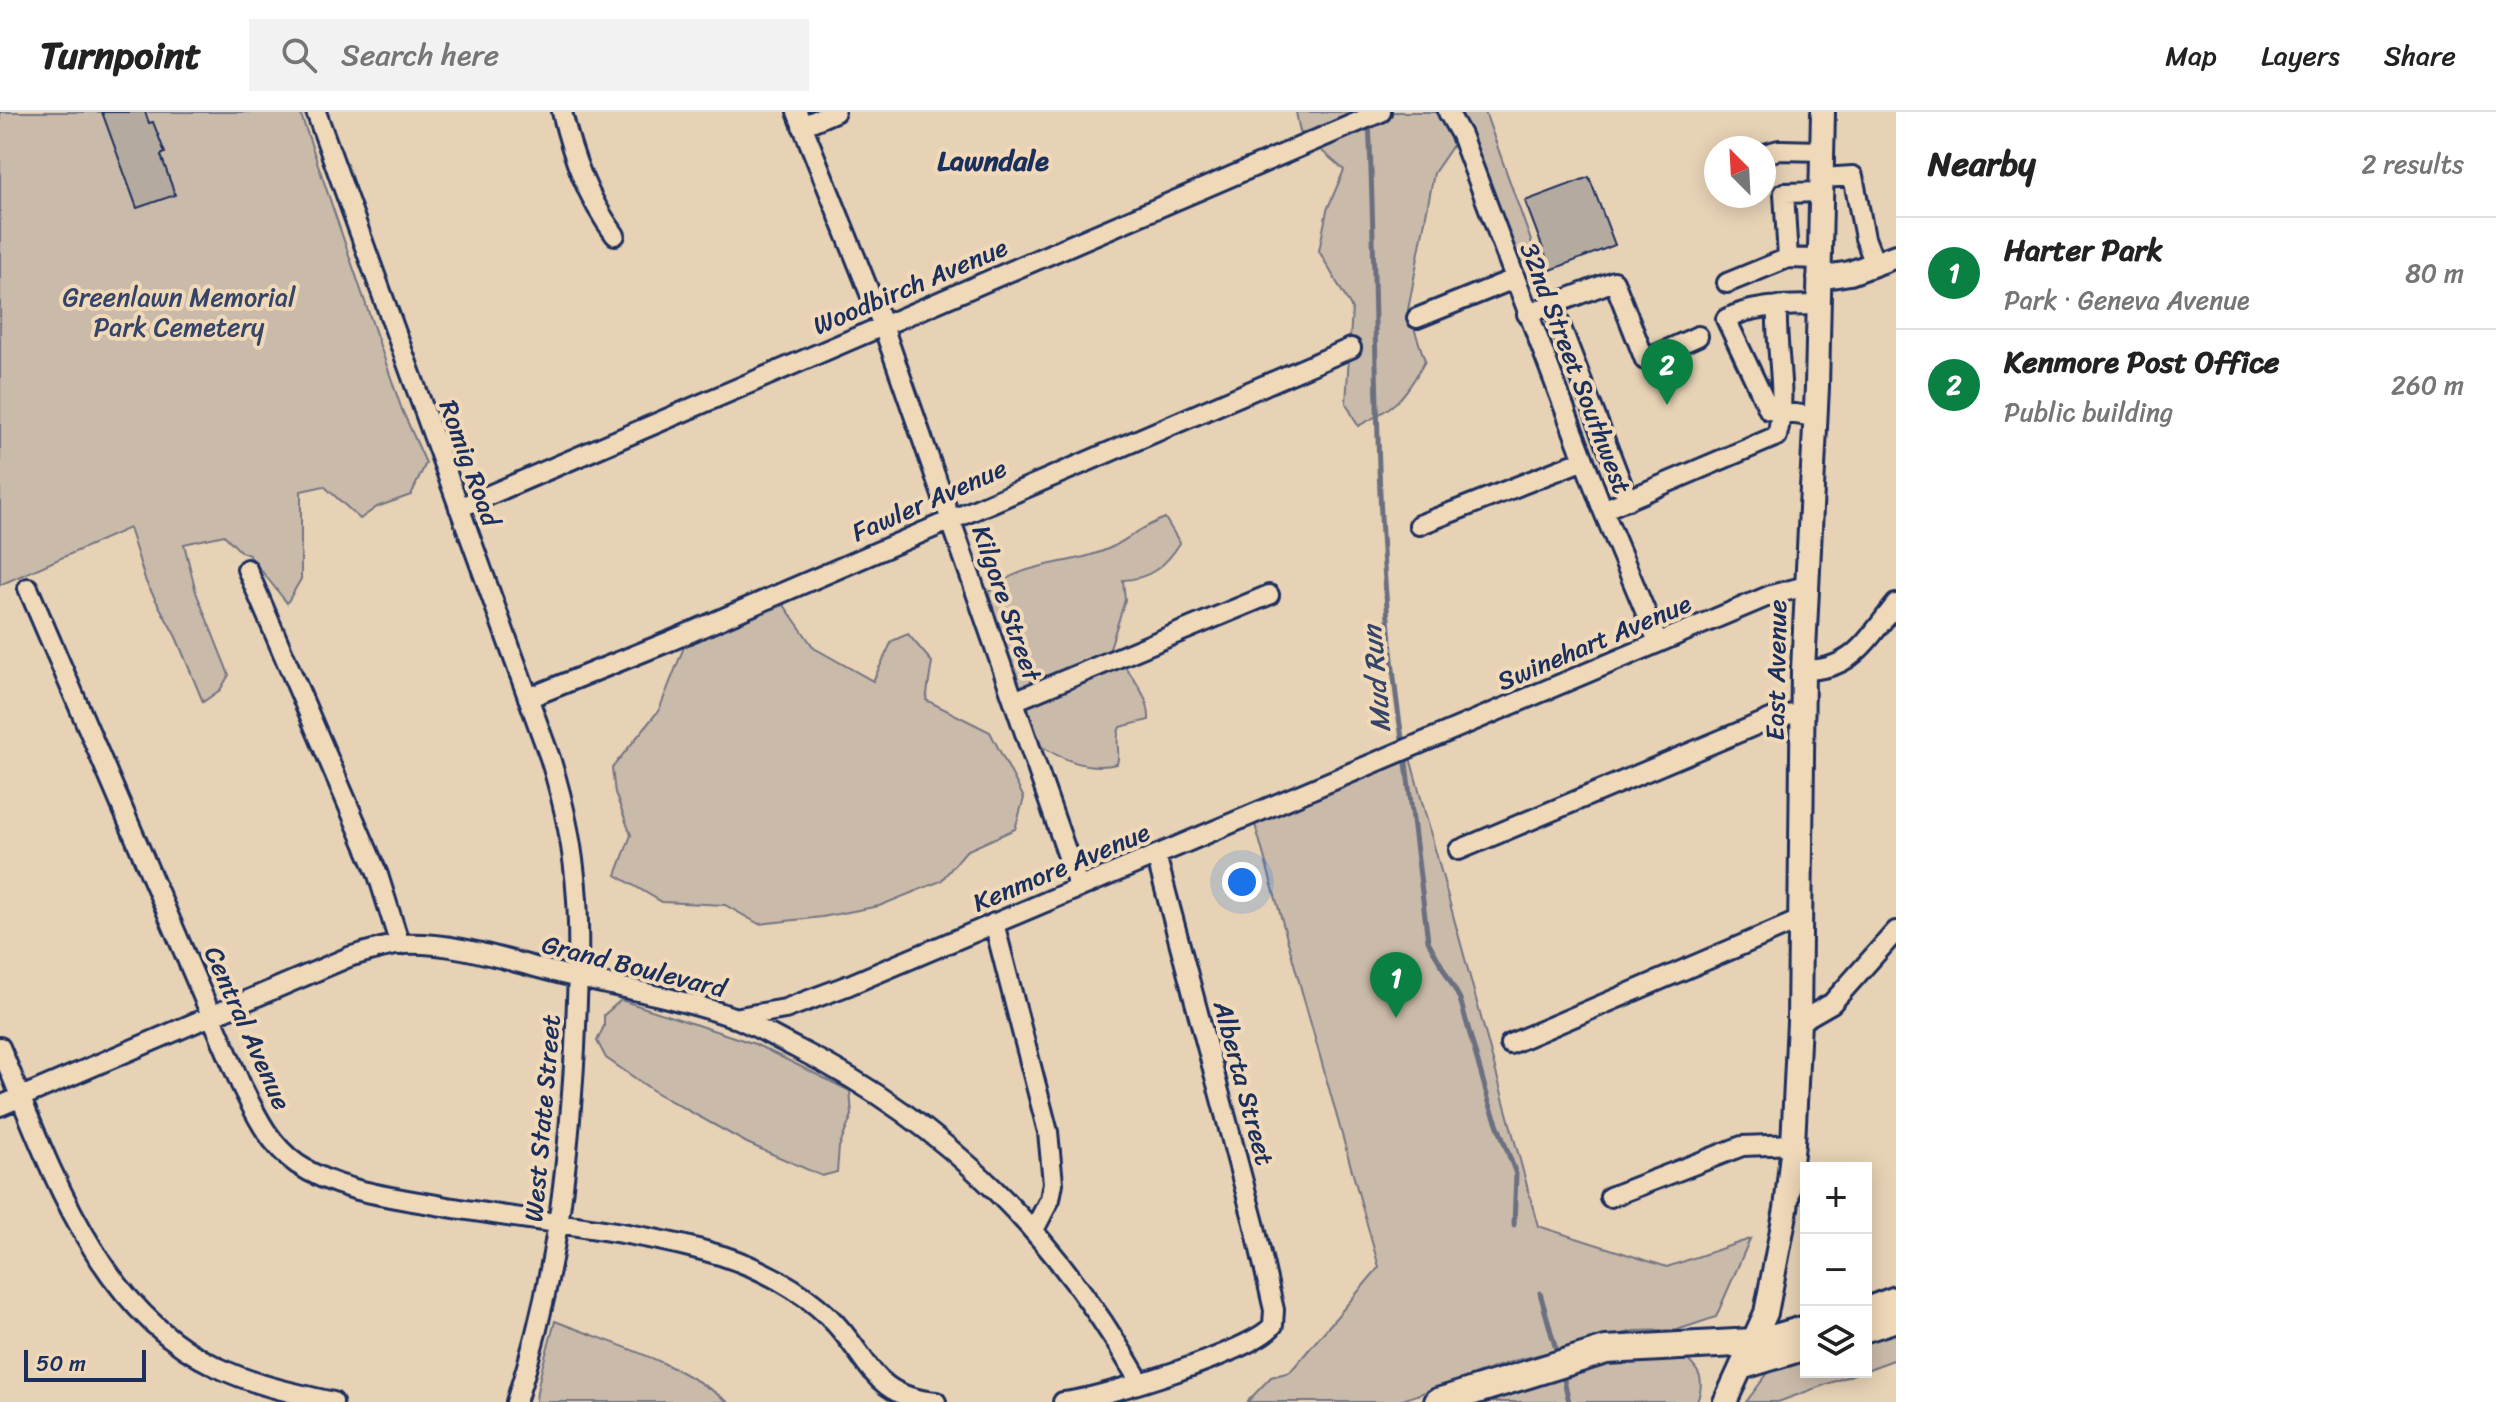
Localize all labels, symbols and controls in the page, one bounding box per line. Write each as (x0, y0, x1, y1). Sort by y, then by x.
search box (249, 19, 809, 91)
text: Turnpoint (40, 22, 201, 89)
text: Search here (341, 28, 499, 82)
text: Map (2165, 31, 2217, 80)
text: Layers (2261, 31, 2340, 80)
text: Share (2384, 31, 2456, 80)
icon: search (277, 33, 321, 77)
text: Nearby (1928, 134, 2036, 194)
district label: Lawndale (937, 136, 1049, 185)
north arrow (1704, 136, 1776, 208)
text: 2 results (2362, 141, 2464, 187)
text: Harter Park (2004, 223, 2163, 277)
street label: Woodbirch Avenue (805, 224, 1015, 348)
street label: 32nd Street Southwest (1507, 235, 1645, 501)
text: 1 (1948, 250, 1960, 296)
text: 80 m (2405, 250, 2464, 296)
park label: Greenlawn Memorial Park Cemetery (63, 274, 296, 350)
text: Park · Geneva Avenue (2004, 277, 2250, 323)
text: Kenmore Post Office (2004, 335, 2280, 389)
pin: 2 (1641, 339, 1693, 405)
text: 2 (1946, 362, 1962, 408)
text: 260 m (2391, 362, 2464, 408)
text: Public building (2004, 389, 2173, 435)
street label: Romig Road (426, 393, 515, 535)
street label: Fawler Avenue (844, 445, 1014, 555)
street label: Kilgore Street (959, 519, 1056, 689)
street label: Swinehart Avenue (1490, 580, 1699, 704)
street label: East Avenue (1752, 599, 1800, 741)
water label: Mud Run (1347, 621, 1405, 734)
street label: Kenmore Avenue (965, 809, 1158, 925)
your location (1222, 862, 1262, 902)
street label: Grand Boulevard (537, 921, 733, 1012)
street label: Central Avenue (191, 938, 305, 1118)
pin: 1 (1370, 952, 1422, 1018)
street label: Alberta Street (1200, 994, 1288, 1171)
street label: West State Street (510, 1012, 574, 1224)
map controls (1800, 1162, 1872, 1378)
button: + (1800, 1162, 1872, 1234)
button: − (1800, 1234, 1872, 1306)
button: layers (1800, 1306, 1872, 1378)
text: 50 m (36, 1344, 86, 1383)
scale bar (24, 1346, 146, 1382)

